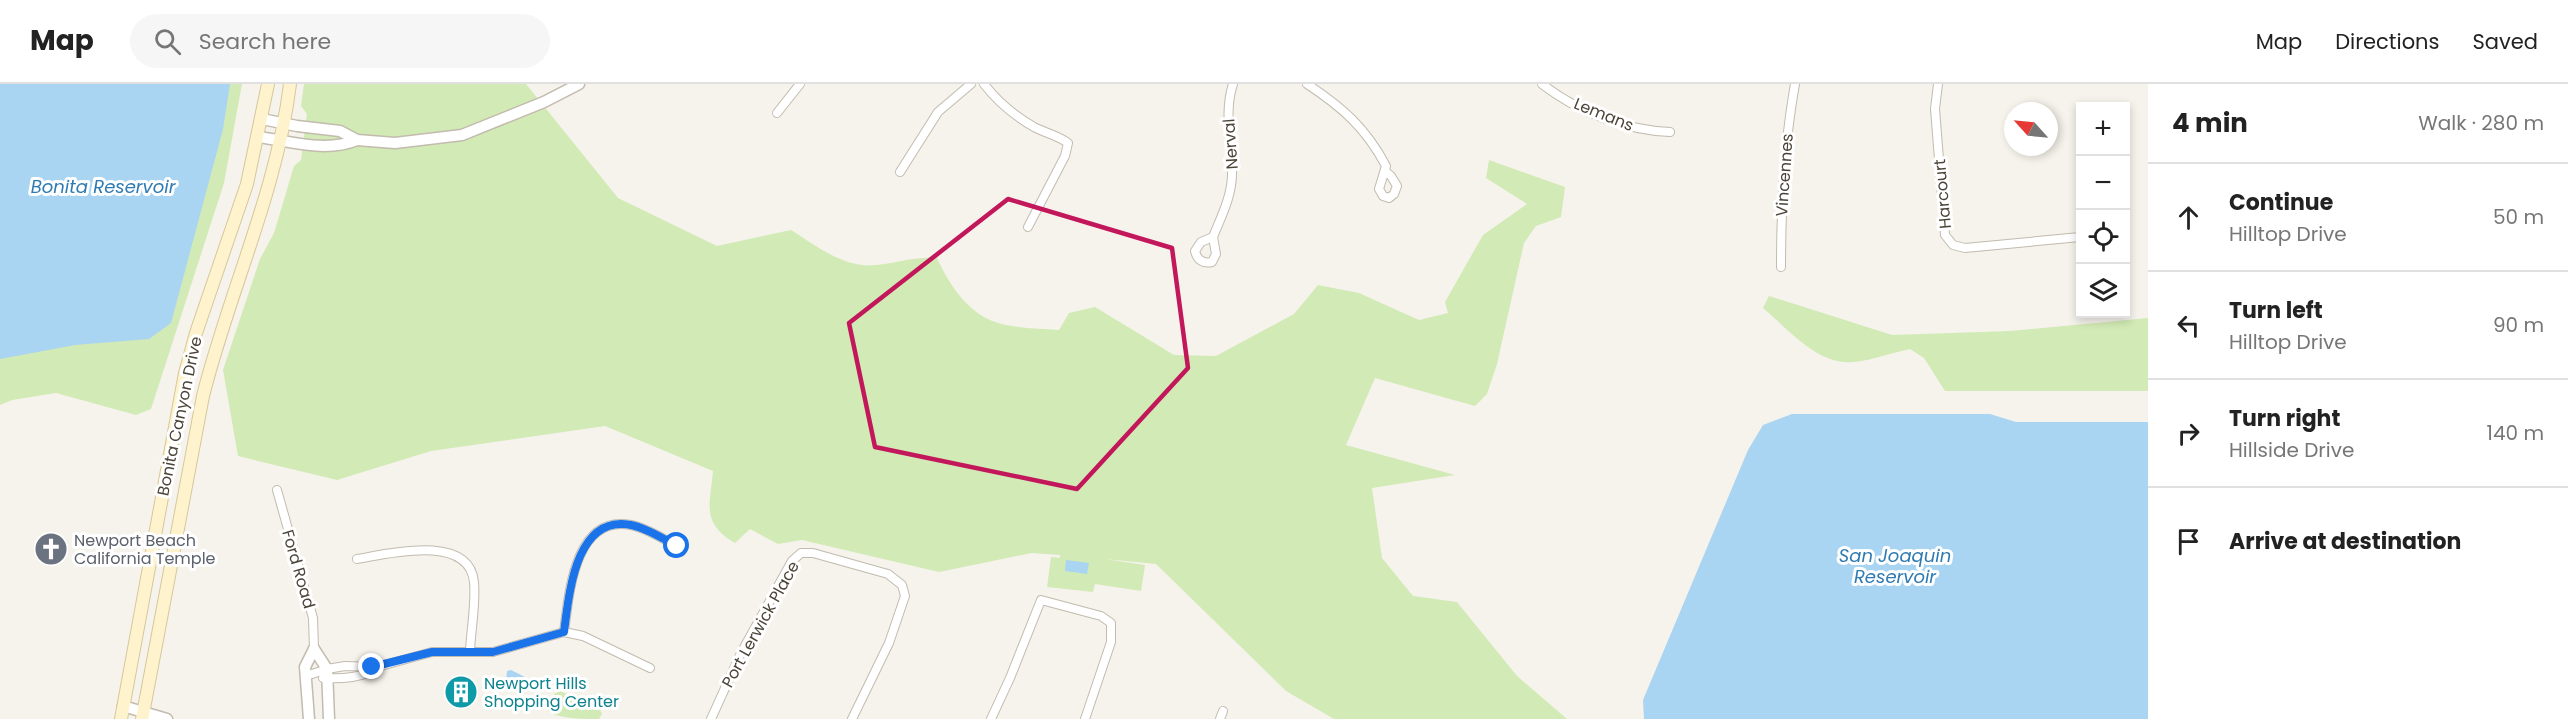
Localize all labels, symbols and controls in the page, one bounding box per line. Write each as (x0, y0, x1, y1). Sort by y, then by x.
search box (130, 14, 550, 68)
text: Map (30, 21, 94, 60)
icon: search (151, 25, 184, 58)
text: Search here (199, 26, 331, 57)
text: Map (2256, 27, 2302, 56)
text: Directions (2335, 27, 2439, 56)
text: Saved (2472, 27, 2538, 56)
street label: Lemans (1570, 92, 1637, 137)
north arrow (2004, 102, 2058, 156)
map controls (2076, 102, 2130, 318)
button: + (2076, 102, 2130, 156)
text: 4 min (2172, 105, 2248, 141)
text: Walk · 280 m (2418, 109, 2544, 137)
street label: Nerval (1217, 118, 1244, 170)
street label: Vincennes (1770, 133, 1799, 217)
button: − (2076, 156, 2130, 210)
street label: Harcourt (1928, 158, 1957, 230)
water label: Bonita Reservoir (31, 174, 177, 199)
text: Continue (2229, 187, 2333, 218)
icon: ahead (2172, 201, 2205, 234)
text: 50 m (2493, 203, 2544, 231)
button: locate (2076, 210, 2130, 264)
text: Hilltop Drive (2229, 220, 2347, 248)
button: layers (2076, 264, 2130, 318)
text: Turn left (2229, 295, 2323, 326)
icon: left (2172, 309, 2205, 342)
text: 90 m (2493, 311, 2544, 339)
text: Hilltop Drive (2229, 328, 2347, 356)
street label: Bonita Canyon Drive (151, 334, 208, 498)
text: Turn right (2229, 403, 2340, 434)
icon: right (2172, 417, 2205, 450)
text: 140 m (2487, 419, 2544, 447)
text: Hillside Drive (2229, 436, 2354, 464)
icon: arrive (2172, 525, 2205, 558)
text: Arrive at destination (2229, 526, 2461, 557)
street label: Ford Road (276, 527, 321, 611)
place label: Newport Beach California Temple (74, 529, 216, 570)
church icon: Newport Beach California Temple (33, 531, 69, 567)
route start (663, 532, 689, 558)
water label: San Joaquin Reservoir (1839, 543, 1951, 589)
street label: Port Lerwick Place (716, 557, 805, 692)
route end (358, 653, 384, 679)
place label: Newport Hills Shopping Center (484, 672, 619, 713)
building icon: Newport Hills Shopping Center (443, 674, 479, 710)

